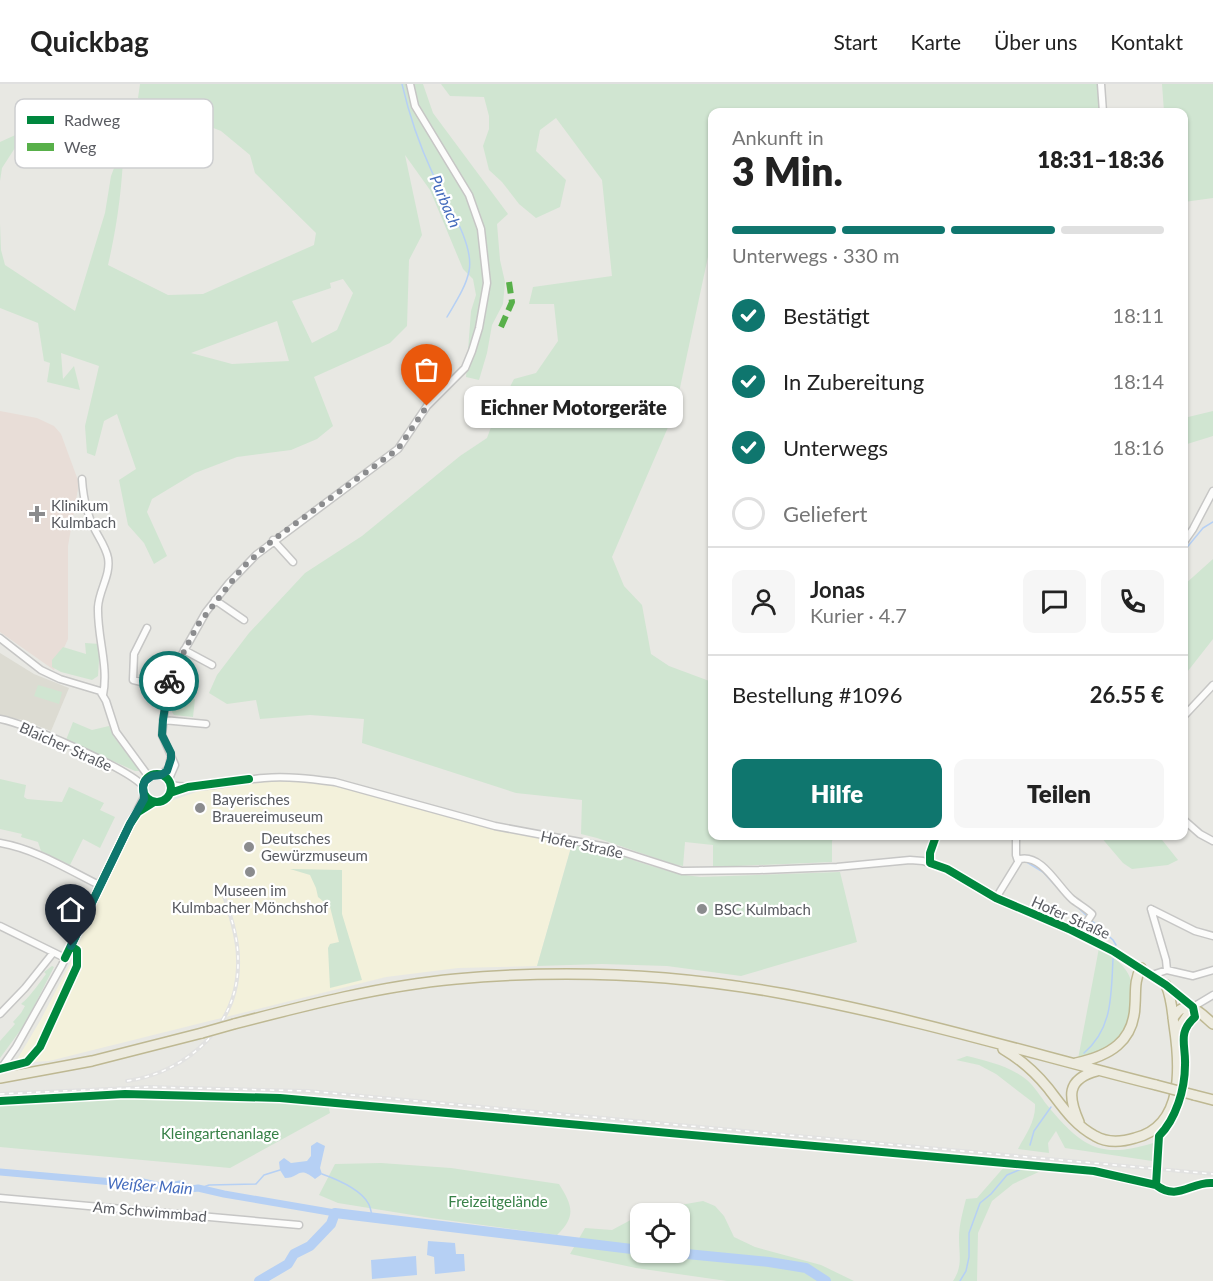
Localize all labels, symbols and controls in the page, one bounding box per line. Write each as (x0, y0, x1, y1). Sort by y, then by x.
text: Quickbag (30, 24, 149, 58)
text: Start (833, 29, 878, 54)
text: Karte (911, 29, 961, 54)
text: Über uns (994, 29, 1077, 54)
text: Kontakt (1110, 29, 1183, 54)
legend (15, 99, 213, 168)
text: Radweg (64, 110, 120, 129)
text: Ankunft in (732, 125, 824, 149)
text: Weg (64, 137, 96, 156)
text: 18:31–18:36 (1038, 146, 1164, 173)
text: 3 Min. (732, 148, 843, 194)
water label: Purbach (426, 172, 466, 230)
text: Unterwegs · 330 m (732, 243, 899, 267)
icon: check (732, 299, 765, 332)
text: Bestätigt (783, 302, 870, 329)
text: 18:11 (1113, 303, 1164, 327)
pin (401, 344, 452, 406)
icon: bag (410, 353, 443, 386)
icon: check (732, 365, 765, 398)
text: In Zubereitung (783, 368, 924, 395)
text: 18:14 (1113, 369, 1164, 393)
callout: Eichner Motorgeräte (463, 385, 682, 427)
text: Eichner Motorgeräte (480, 395, 667, 419)
icon: check (732, 431, 765, 464)
text: Unterwegs (783, 434, 888, 461)
text: 18:16 (1113, 435, 1164, 459)
place label: Klinikum Kulmbach (51, 496, 116, 531)
text: Geliefert (783, 500, 867, 527)
marker: Klinikum Kulmbach (28, 505, 46, 523)
button: person (732, 570, 795, 633)
button: chat (1023, 570, 1086, 633)
button: phone (1101, 570, 1164, 633)
text: Jonas (810, 576, 865, 603)
text: Kurier · 4.7 (810, 603, 907, 627)
courier (139, 651, 199, 711)
icon: bike (153, 665, 186, 698)
text: Bestellung #1096 (732, 681, 902, 708)
text: 26.55 € (1090, 681, 1164, 708)
street label: Blaicher Straße (17, 718, 115, 774)
button: Hilfe (732, 759, 942, 828)
button: Teilen (954, 759, 1164, 828)
place label: Bayerisches Brauereimuseum (212, 790, 323, 825)
marker: Bayerisches Brauereimuseum (193, 801, 207, 815)
street label: Hofer Straße (539, 826, 625, 862)
place label: Deutsches Gewürzmuseum (261, 829, 368, 864)
marker: Deutsches Gewürzmuseum (242, 840, 256, 854)
marker: Museen im Kulmbacher Mönchshof (243, 865, 257, 879)
place label: Museen im Kulmbacher Mönchshof (172, 881, 329, 916)
pin (45, 884, 96, 946)
street label: Hofer Straße (1029, 892, 1113, 942)
icon: home (54, 893, 87, 926)
place label: BSC Kulmbach (714, 900, 811, 918)
marker: BSC Kulmbach (695, 902, 709, 916)
park label: Kleingartenanlage (161, 1124, 279, 1142)
water label: Weißer Main (107, 1173, 193, 1197)
park label: Freizeitgelände (448, 1192, 548, 1210)
street label: Am Schwimmbad (92, 1197, 208, 1225)
map controls (630, 1203, 690, 1263)
button: locate (630, 1203, 690, 1263)

